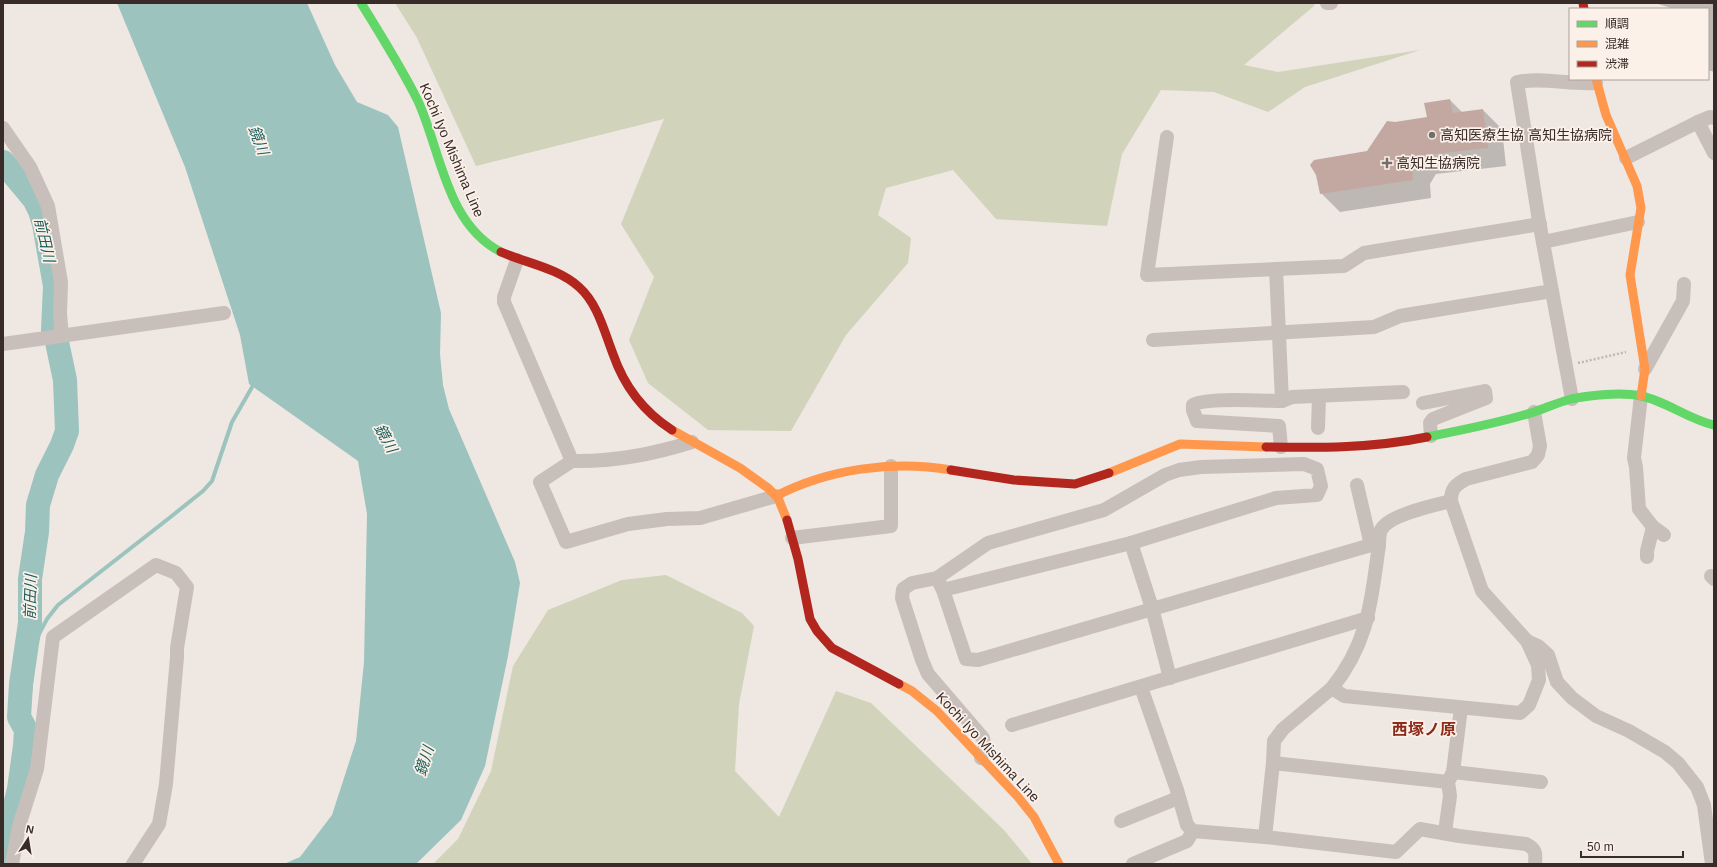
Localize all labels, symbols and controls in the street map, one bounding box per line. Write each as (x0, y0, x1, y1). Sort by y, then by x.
legend (1569, 8, 1709, 80)
text: 順調 (1605, 17, 1629, 31)
text: 混雑 (1605, 37, 1629, 51)
text: 渋滞 (1605, 57, 1629, 71)
street label: Kochi Iyo Mishima Line (417, 81, 488, 220)
water label: 鏡川 (246, 123, 273, 159)
place label: 高知医療生協 高知生協病院 (1440, 127, 1612, 143)
marker: 高知医療生協 高知生協病院 (1427, 130, 1437, 140)
place label: 高知生協病院 (1396, 155, 1480, 171)
marker: 高知生協病院 (1381, 157, 1393, 169)
water label: 前田川 (32, 216, 59, 266)
water label: 鏡川 (371, 421, 402, 457)
water label: 前田川 (21, 572, 39, 620)
street label: Kochi Iyo Mishima Line (933, 689, 1043, 805)
district label: 西塚ノ原 (1392, 721, 1456, 738)
water label: 鏡川 (411, 742, 437, 778)
north arrow (8, 819, 48, 859)
text: N (25, 823, 35, 836)
scale bar (1581, 833, 1683, 859)
text: 50 m (1587, 840, 1614, 854)

